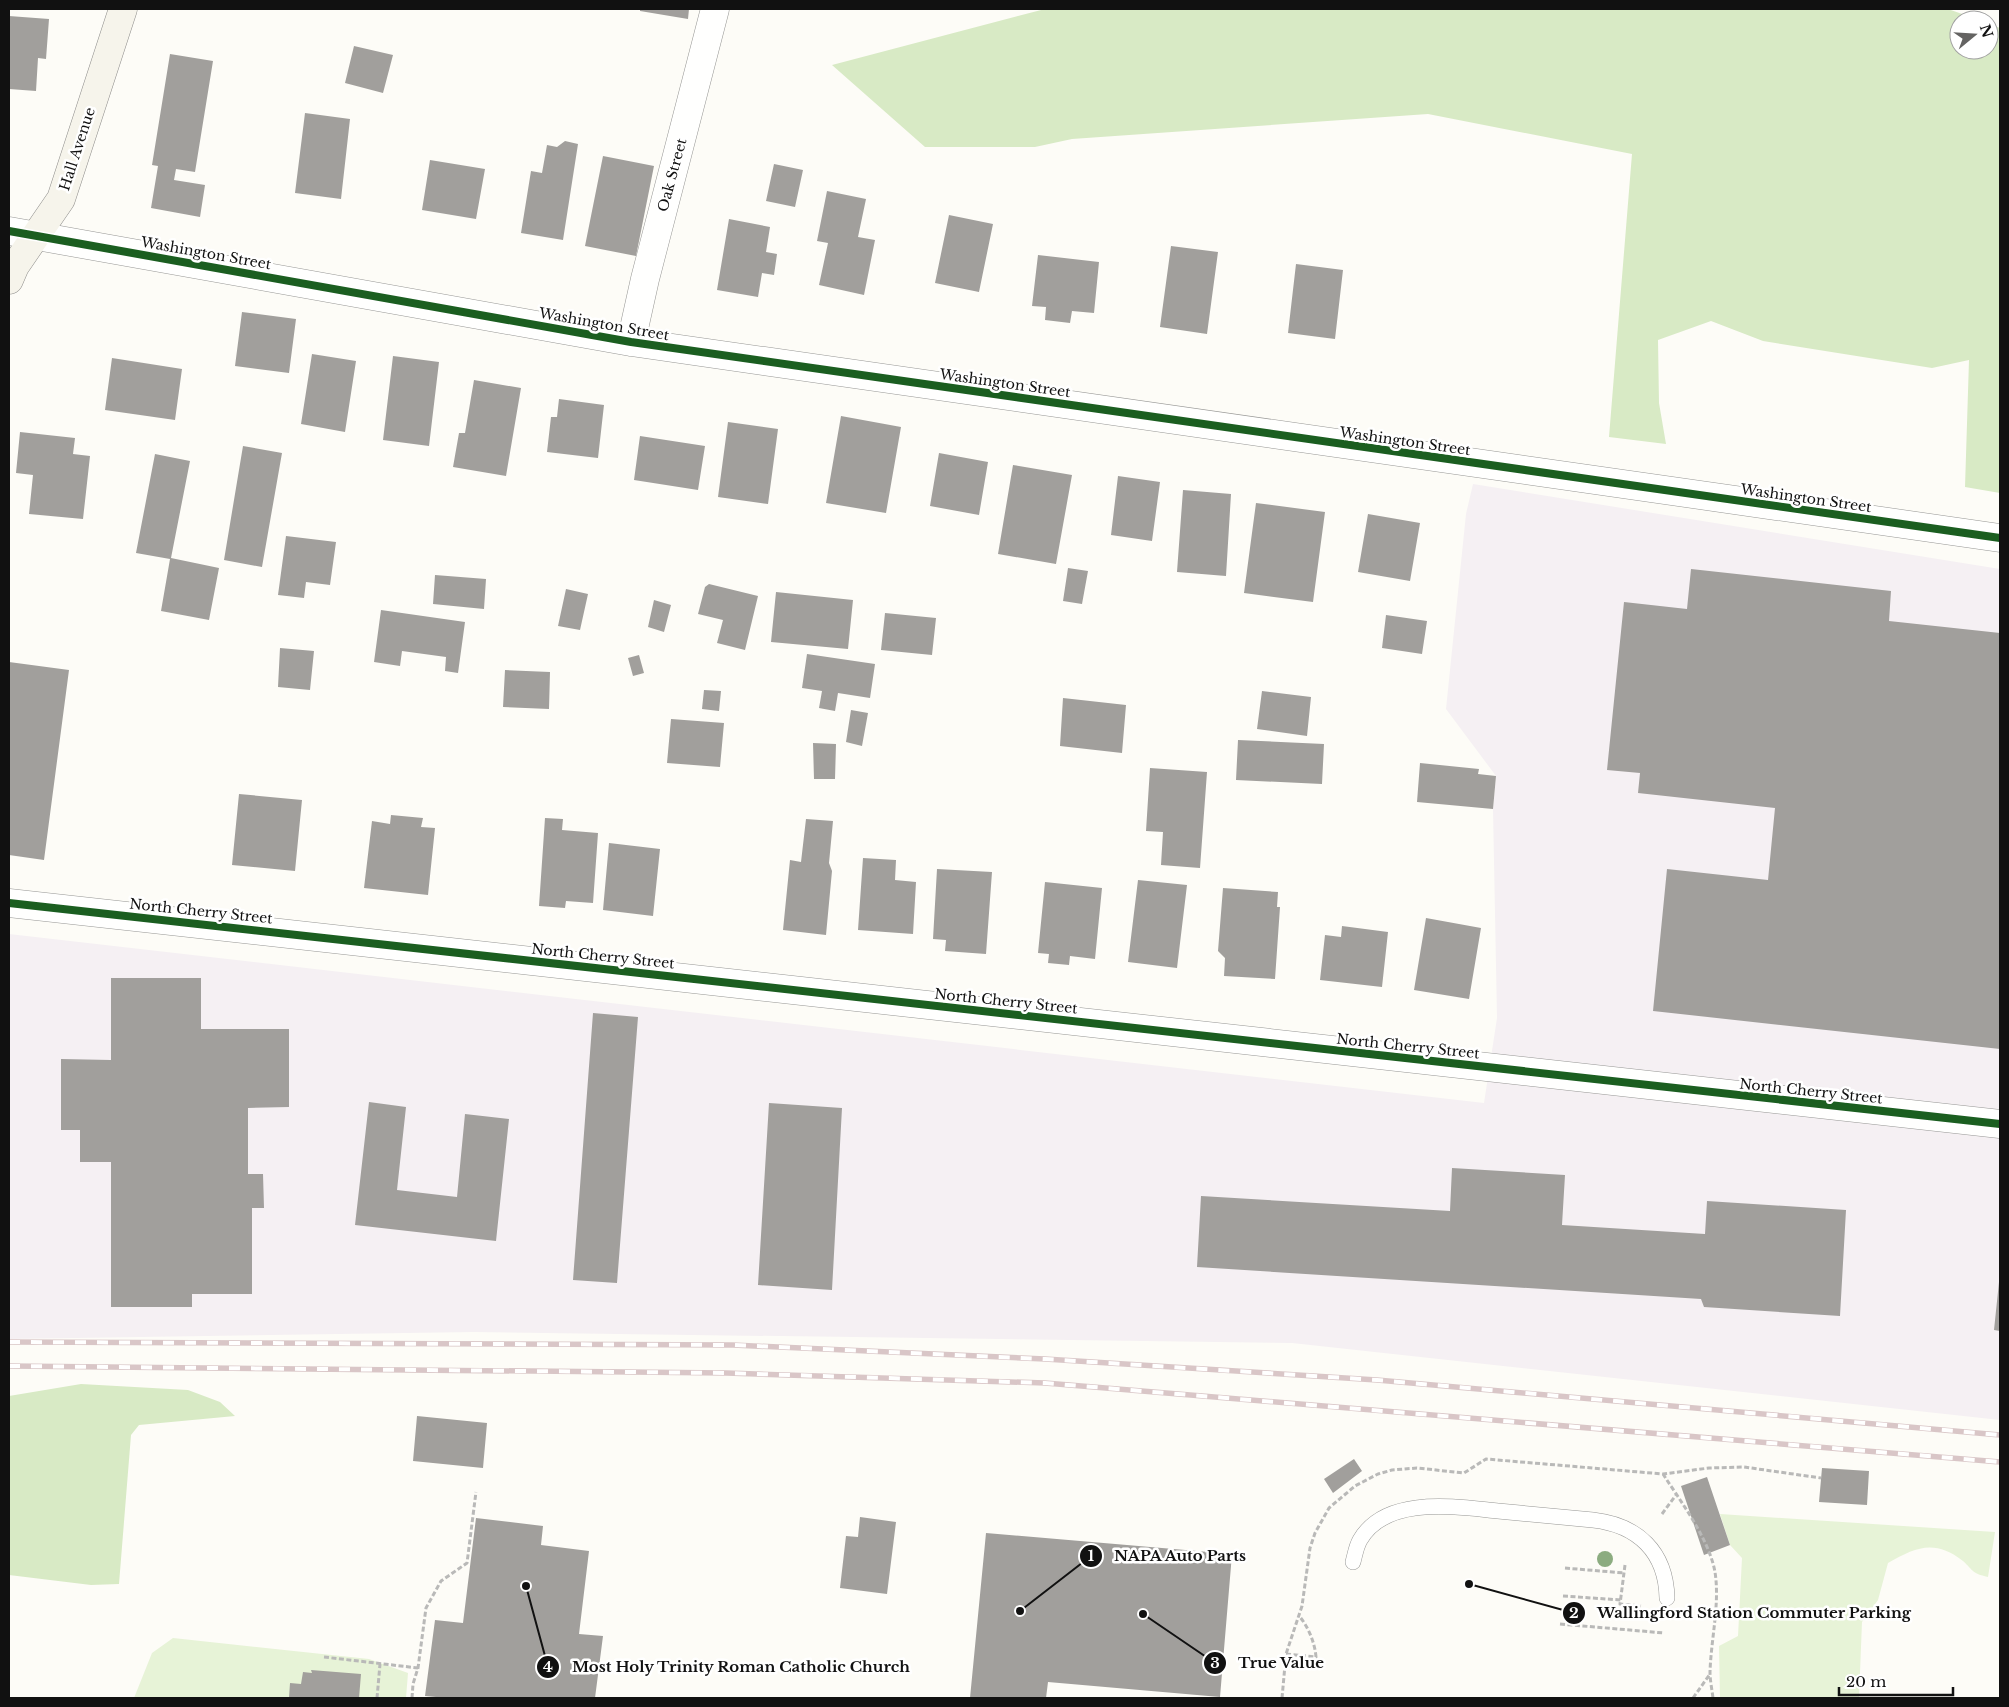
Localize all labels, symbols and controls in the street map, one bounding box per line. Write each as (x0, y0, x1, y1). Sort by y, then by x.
north arrow (1949, 10, 1999, 60)
text: N (1976, 22, 1997, 40)
street label: Hall Avenue (55, 105, 99, 193)
street label: Oak Street (654, 136, 691, 214)
street label: Washington Street (138, 233, 273, 273)
street label: Washington Street (536, 304, 671, 344)
street label: Washington Street (937, 365, 1072, 401)
street label: Washington Street (1337, 423, 1472, 459)
street label: Washington Street (1738, 480, 1873, 516)
street label: North Cherry Street (129, 895, 274, 928)
street label: North Cherry Street (531, 940, 676, 973)
street label: North Cherry Street (934, 985, 1079, 1018)
street label: North Cherry Street (1336, 1030, 1481, 1063)
street label: North Cherry Street (1739, 1075, 1884, 1108)
callout: NAPA Auto Parts (1079, 1541, 1257, 1571)
text: 1 (1088, 1546, 1095, 1565)
text: NAPA Auto Parts (1114, 1546, 1246, 1565)
callout: Wallingford Station Commuter Parking (1562, 1598, 1921, 1628)
text: 2 (1569, 1603, 1579, 1622)
text: Wallingford Station Commuter Parking (1596, 1603, 1912, 1622)
callout: True Value (1202, 1648, 1334, 1678)
callout: Most Holy Trinity Roman Catholic Church (536, 1652, 920, 1682)
text: 3 (1210, 1653, 1220, 1672)
text: True Value (1238, 1653, 1324, 1672)
text: 4 (543, 1657, 553, 1676)
text: Most Holy Trinity Roman Catholic Church (572, 1657, 910, 1676)
scale bar (1839, 1664, 1953, 1696)
text: 20 m (1846, 1672, 1886, 1691)

